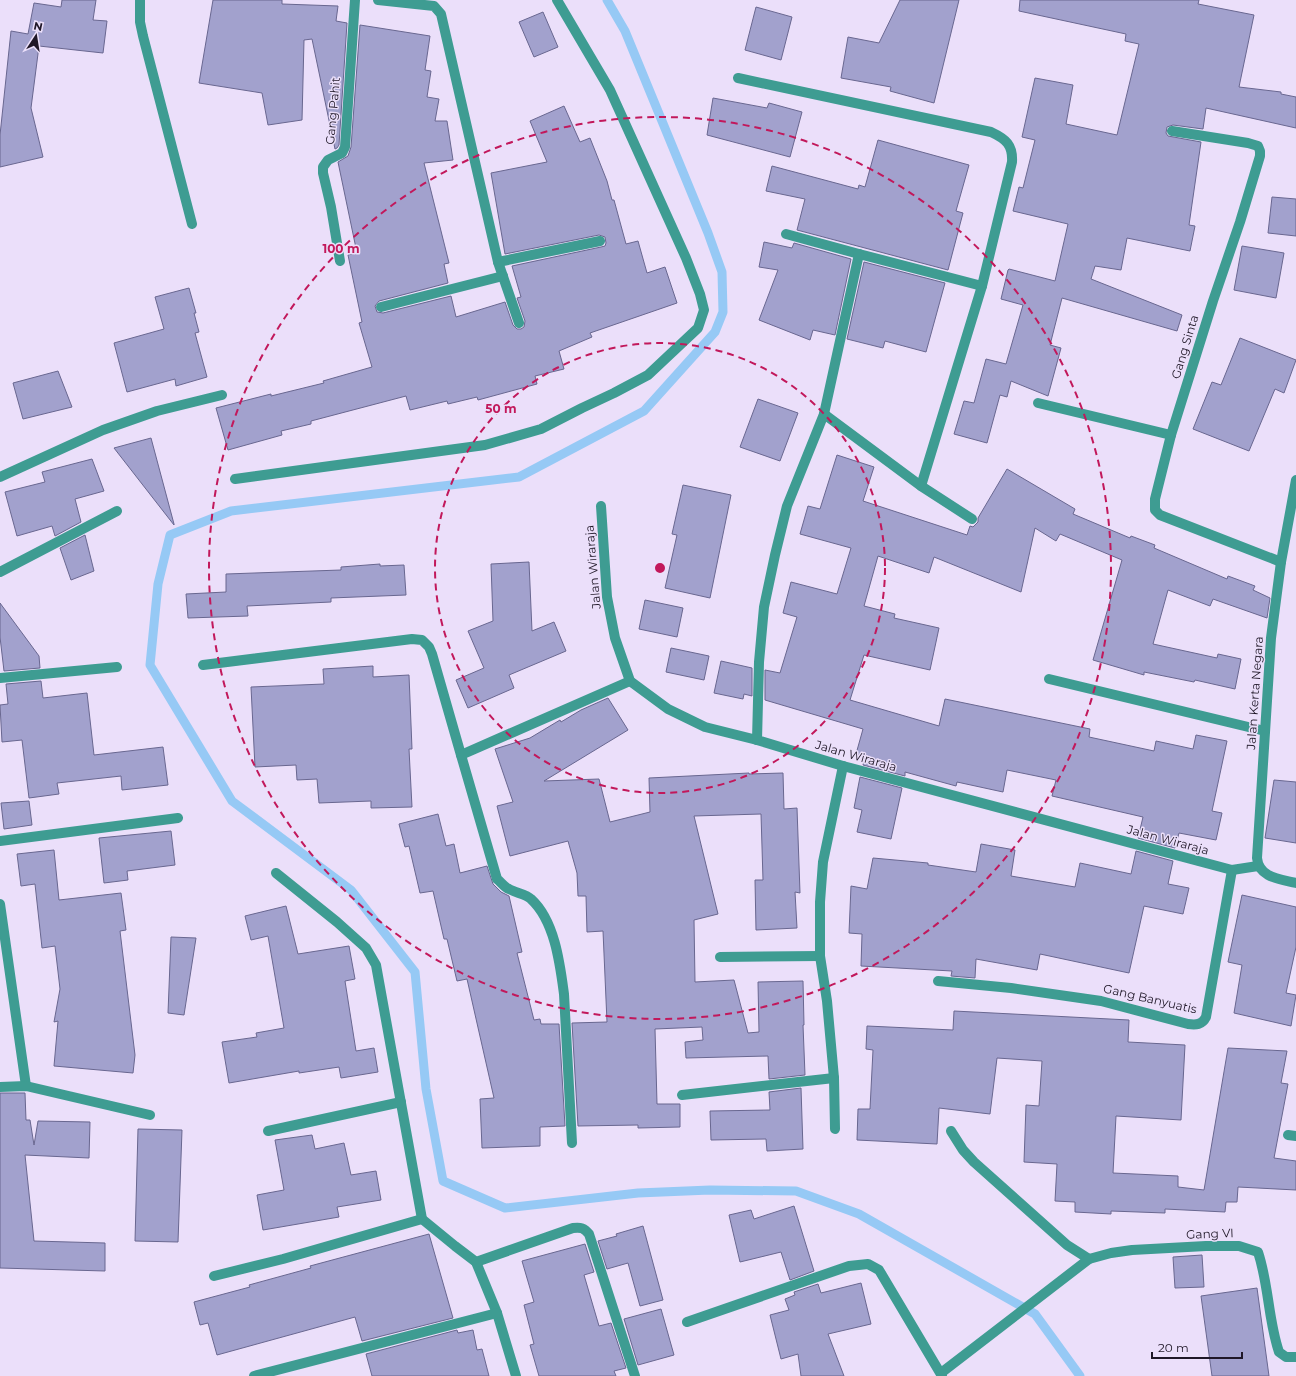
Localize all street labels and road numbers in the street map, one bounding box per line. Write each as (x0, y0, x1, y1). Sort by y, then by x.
street label: Gang Pahit (322, 77, 343, 145)
street label: Gang Sinta (1168, 313, 1201, 381)
street label: Jalan Wiraraja (581, 524, 604, 611)
street label: Jalan Kerta Negara (1243, 636, 1266, 751)
street label: Jalan Wiraraja (813, 736, 899, 774)
street label: Jalan Wiraraja (1125, 821, 1211, 858)
street label: Gang Banyuatis (1102, 980, 1198, 1017)
street label: Gang VI (1186, 1225, 1234, 1242)

